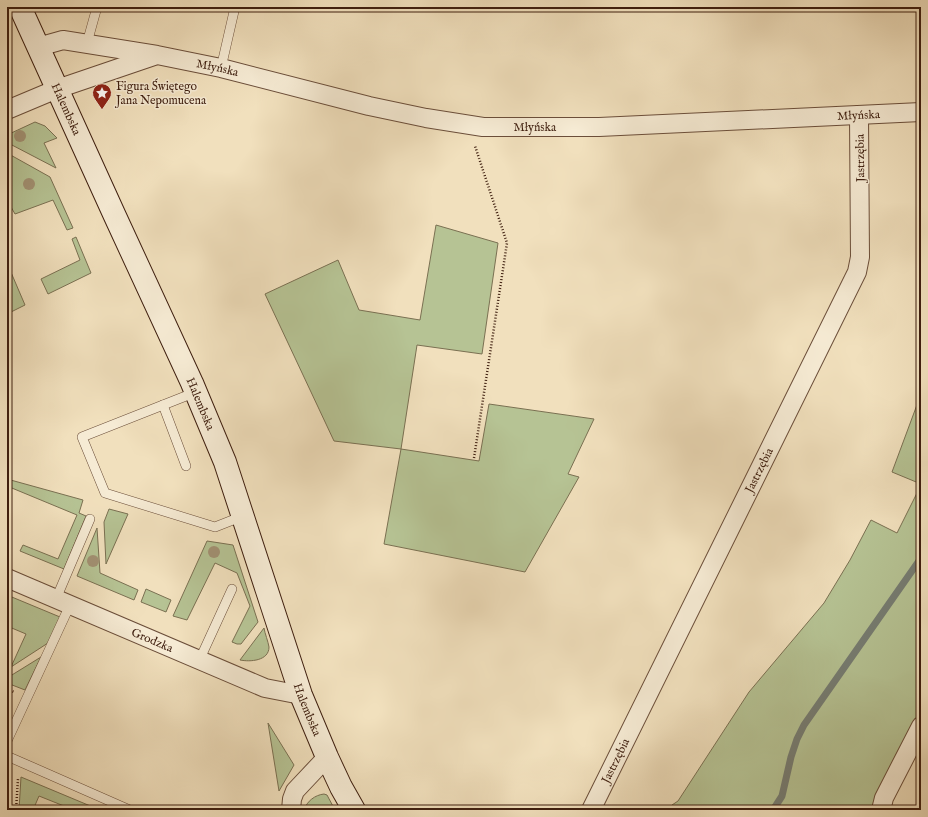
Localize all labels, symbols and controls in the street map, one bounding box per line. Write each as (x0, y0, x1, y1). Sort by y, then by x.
street label: Młyńska (195, 56, 241, 80)
place label: Figura Świętego Jana Nepomucena (114, 78, 207, 109)
street label: Halembska (48, 81, 85, 138)
place icon: Figura Świętego Jana Nepomucena (91, 82, 113, 110)
street label: Młyńska (837, 107, 881, 124)
street label: Młyńska (513, 120, 557, 135)
street label: Jastrzębia (853, 133, 869, 184)
street label: Halembska (182, 375, 218, 433)
street label: Jastrzębia (741, 445, 777, 498)
street label: Grodzka (129, 625, 176, 656)
street label: Halembska (290, 681, 325, 739)
street label: Jastrzębia (597, 735, 634, 788)

